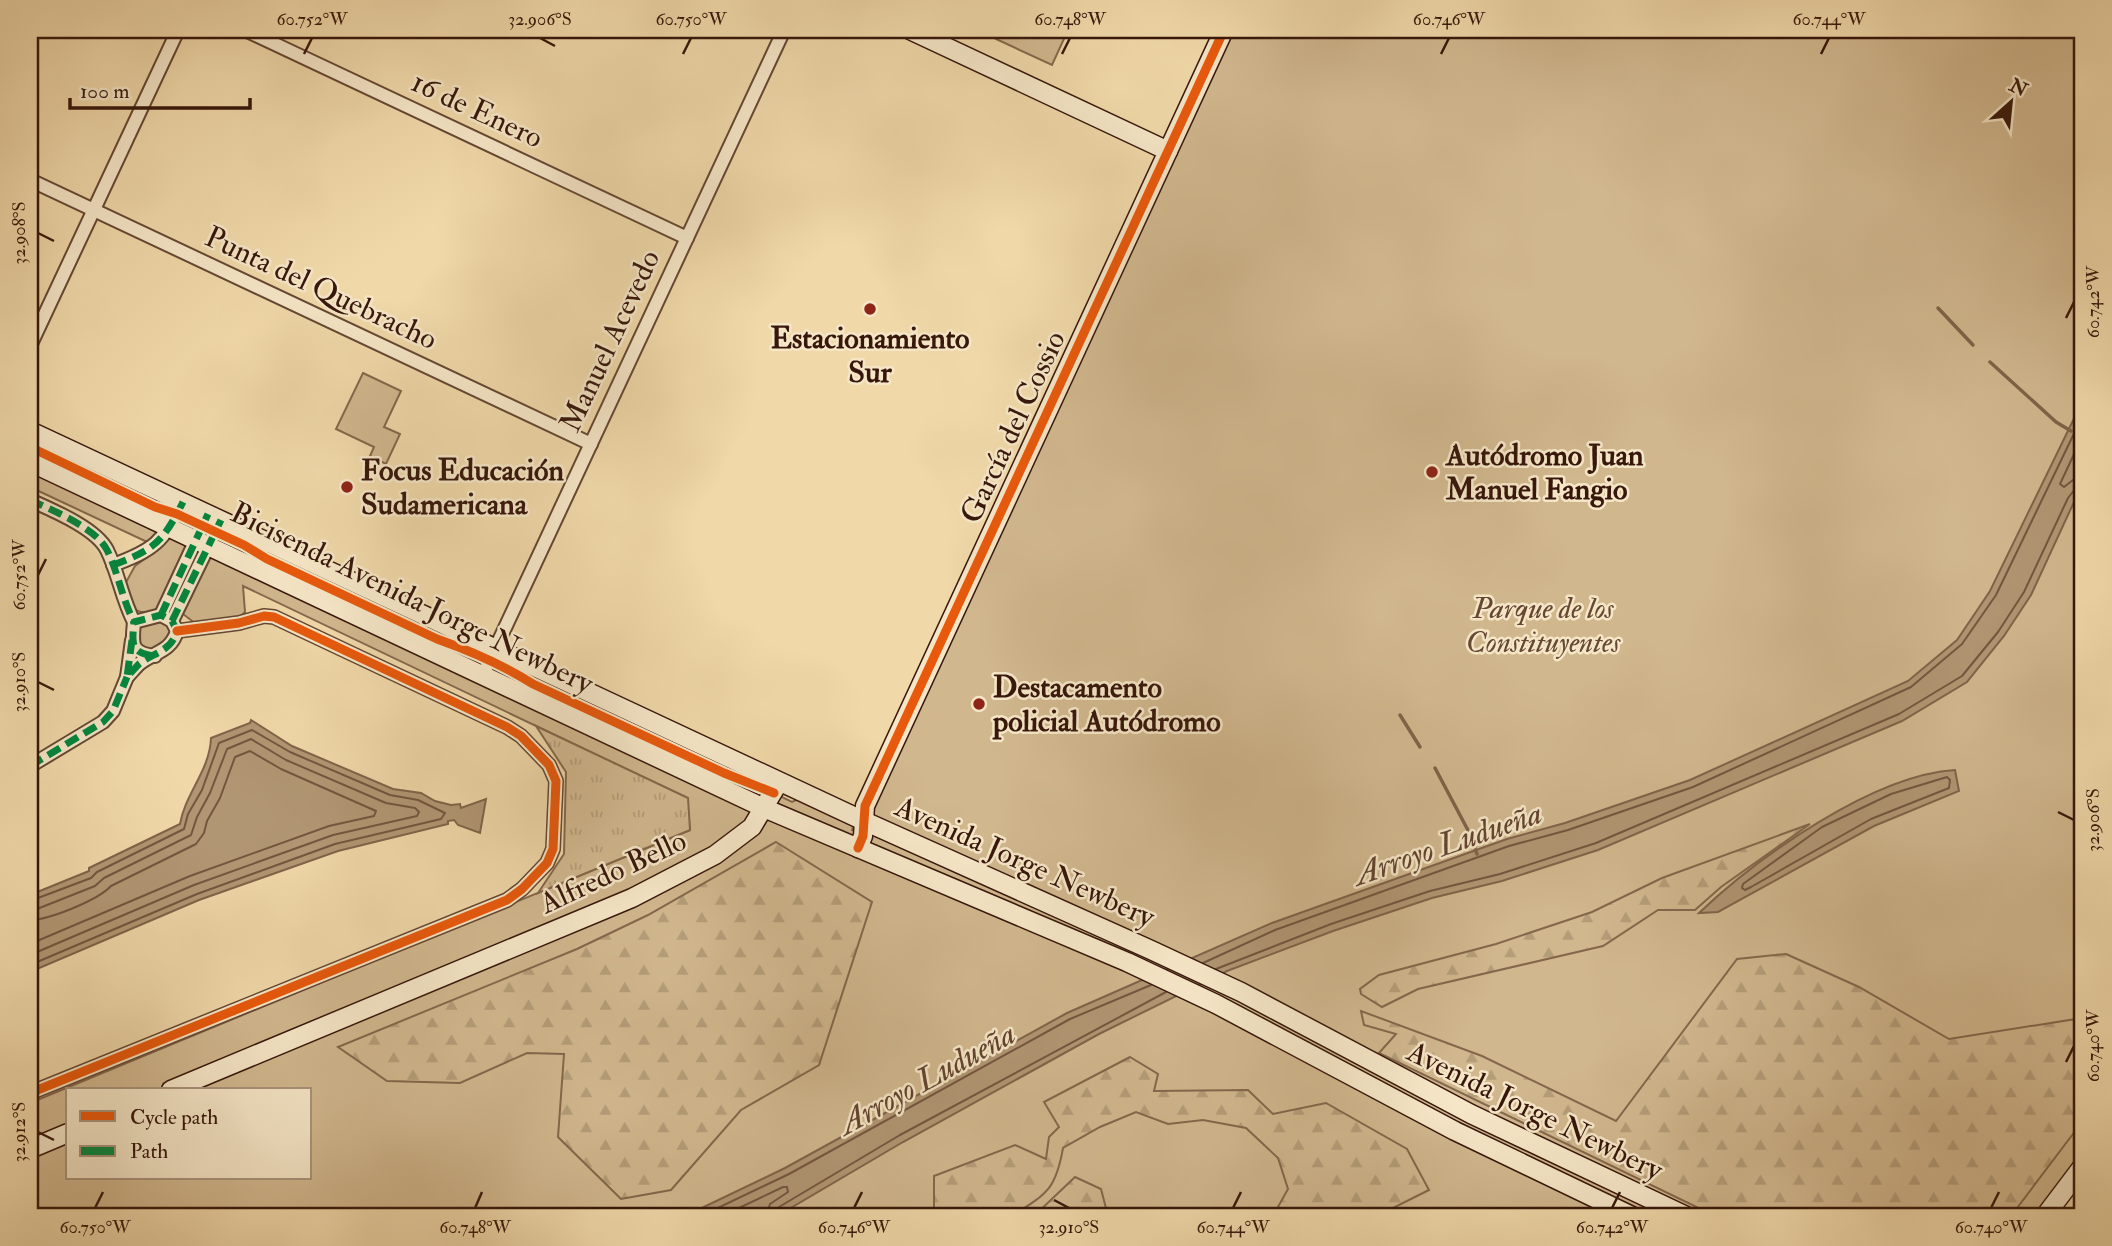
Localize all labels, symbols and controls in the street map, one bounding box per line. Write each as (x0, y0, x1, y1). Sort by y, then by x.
text: 60.752°W (277, 8, 348, 31)
text: 32.906°S (508, 8, 572, 31)
text: 60.750°W (656, 8, 727, 31)
text: 60.748°W (1034, 8, 1107, 31)
text: 60.746°W (1413, 8, 1486, 31)
text: 60.744°W (1793, 8, 1866, 31)
street label: 16 de Enero (405, 63, 549, 157)
scale bar (70, 66, 250, 110)
north arrow (1976, 66, 2046, 136)
text: N (2004, 73, 2032, 103)
text: 100 m (80, 78, 130, 105)
text: 32.908°S (8, 202, 31, 264)
street label: Punta del Quebracho (199, 218, 443, 358)
street label: Manuel Acevedo (552, 244, 668, 438)
text: 60.742°W (2082, 265, 2105, 338)
marker: Estacionamiento Sur (862, 301, 878, 317)
place label: Estacionamiento Sur (770, 320, 970, 391)
street label: García del Cossio (952, 325, 1074, 529)
place label: Autódromo Juan Manuel Fangio (1444, 437, 1644, 508)
place label: Focus Educación Sudamericana (361, 452, 564, 523)
marker: Autódromo Juan Manuel Fangio (1424, 464, 1440, 480)
marker: Focus Educación Sudamericana (339, 479, 355, 495)
street label: Bicisenda Avenida Jorge Newbery (225, 494, 600, 702)
text: 60.752°W (8, 539, 31, 610)
park label: Parque de los Constituyentes (1466, 590, 1621, 661)
text: 32.910°S (8, 652, 31, 712)
place label: Destacamento policial Autódromo (992, 669, 1221, 740)
marker: Destacamento policial Autódromo (971, 696, 987, 712)
street label: Avenida Jorge Newbery (889, 788, 1161, 936)
text: 32.906°S (2082, 788, 2105, 852)
water label: Arroyo Ludueña (1346, 793, 1547, 896)
street label: Alfredo Bello (533, 822, 692, 922)
text: 60.740°W (2082, 1009, 2105, 1082)
water label: Arroyo Ludueña (829, 1014, 1023, 1146)
street label: Avenida Jorge Newbery (1400, 1033, 1670, 1189)
legend (66, 1088, 312, 1180)
text: 32.912°S (8, 1102, 31, 1162)
text: Cycle path (130, 1104, 218, 1131)
text: Path (130, 1138, 168, 1165)
text: 60.750°W (60, 1216, 131, 1239)
text: 60.748°W (439, 1216, 512, 1239)
text: 60.746°W (818, 1216, 891, 1239)
text: 32.910°S (1039, 1216, 1099, 1239)
text: 60.744°W (1197, 1216, 1270, 1239)
text: 60.742°W (1576, 1216, 1649, 1239)
text: 60.740°W (1955, 1216, 2028, 1239)

